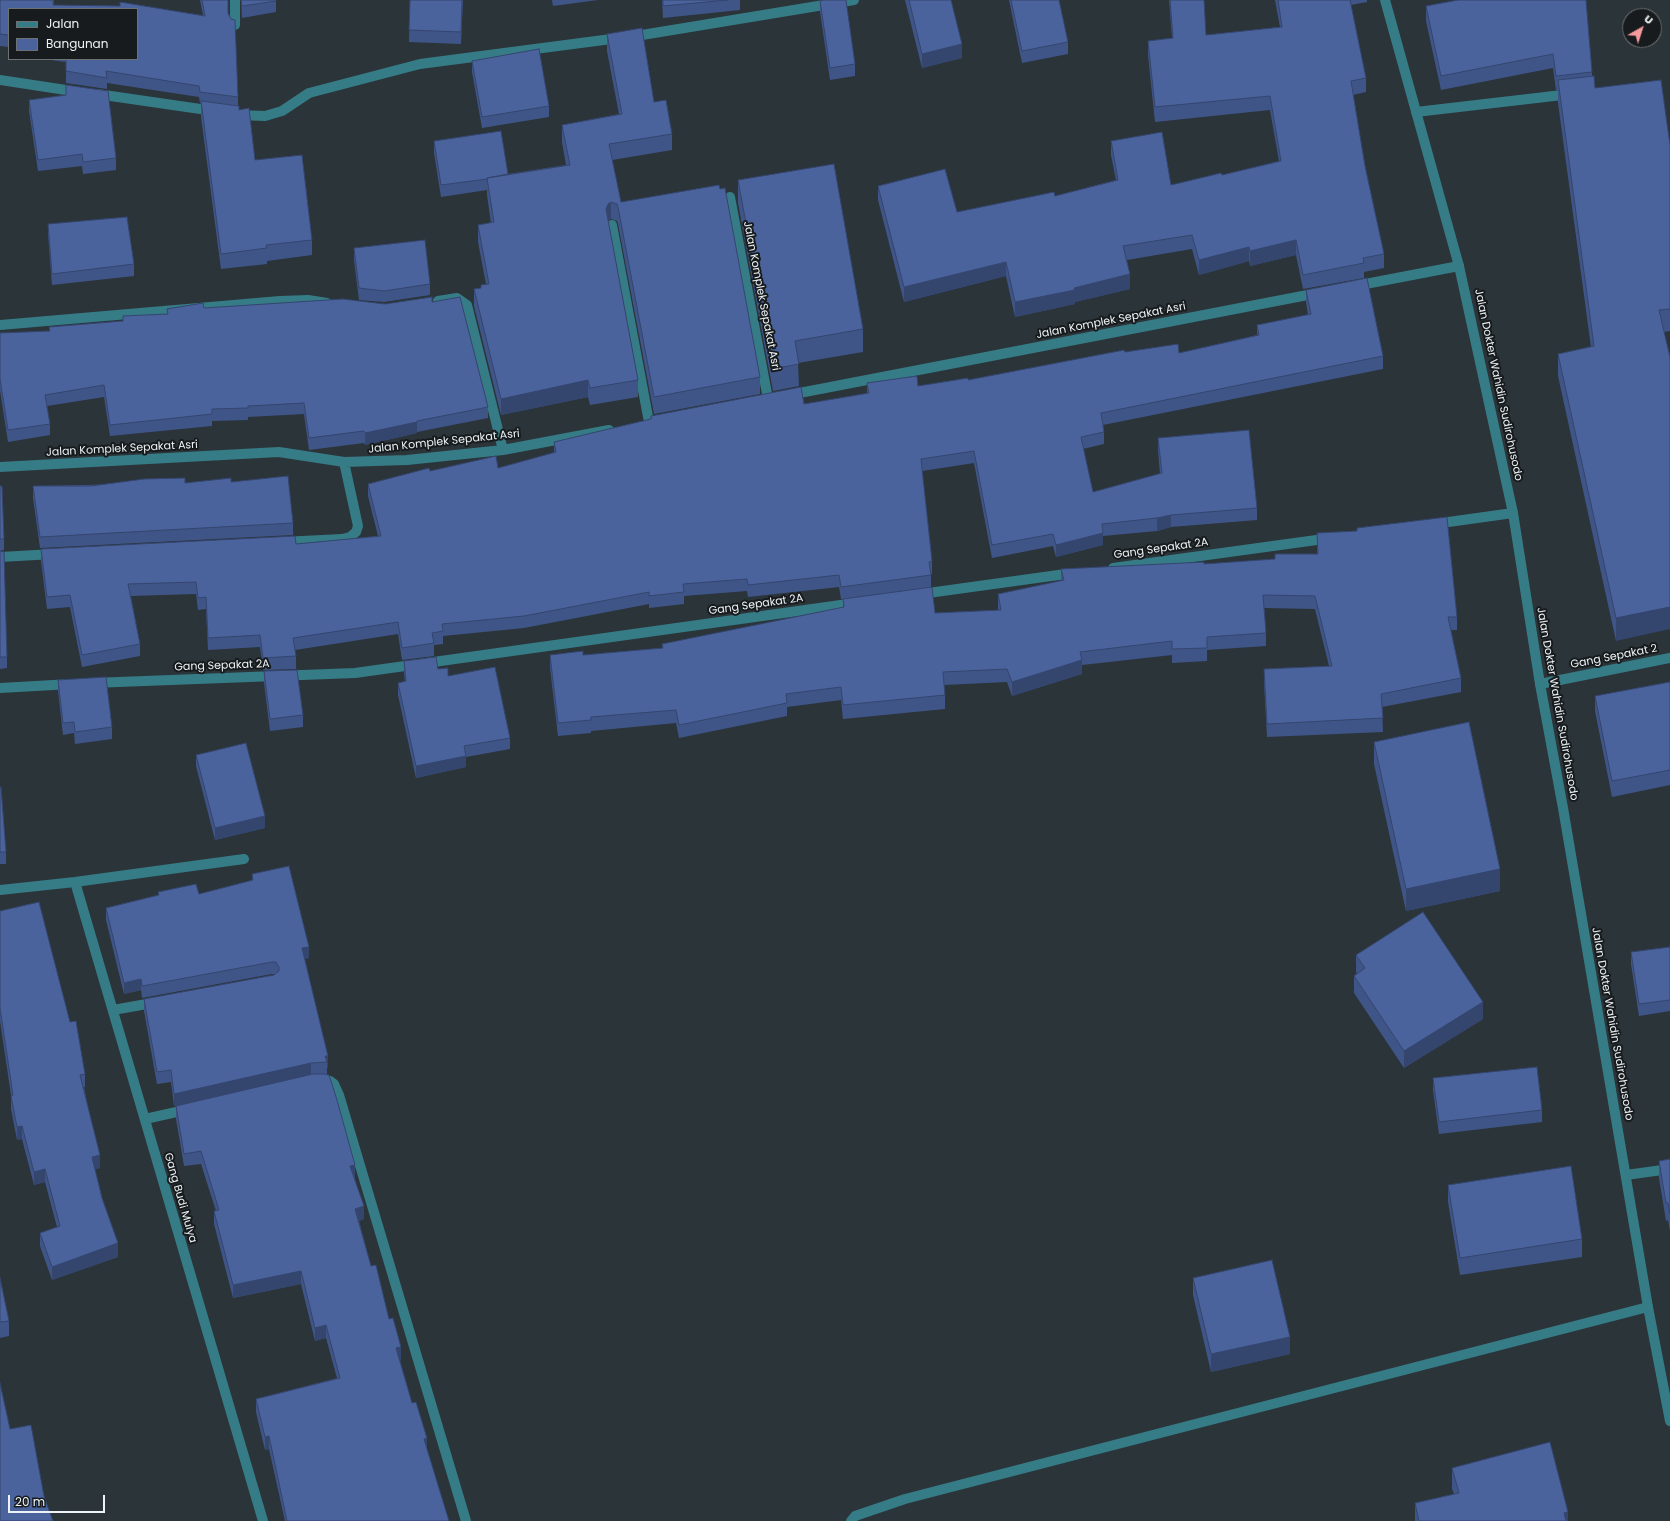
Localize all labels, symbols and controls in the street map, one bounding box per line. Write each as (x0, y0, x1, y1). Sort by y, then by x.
legend (8, 8, 138, 60)
north arrow (1622, 8, 1662, 48)
text: U (1641, 11, 1657, 28)
text: Jalan (46, 15, 79, 32)
text: Bangunan (46, 35, 108, 52)
street label: Jalan Komplek Sepakat Asri (740, 220, 782, 372)
street label: Jalan Dokter Wahidin Sudirohusodo (1471, 288, 1525, 482)
street label: Jalan Komplek Sepakat Asri (1035, 300, 1187, 342)
street label: Jalan Komplek Sepakat Asri (368, 427, 520, 457)
street label: Jalan Komplek Sepakat Asri (46, 438, 198, 460)
street label: Gang Sepakat 2A (1113, 536, 1209, 562)
street label: Gang Sepakat 2A (708, 592, 804, 618)
street label: Jalan Dokter Wahidin Sudirohusodo (1533, 606, 1581, 802)
street label: Gang Sepakat 2 (1570, 642, 1658, 672)
street label: Gang Sepakat 2A (174, 658, 270, 674)
street label: Jalan Dokter Wahidin Sudirohusodo (1588, 926, 1636, 1122)
street label: Gang Budi Mulya (161, 1151, 199, 1245)
scale bar (10, 1487, 107, 1513)
text: 20 m (15, 1493, 45, 1510)

